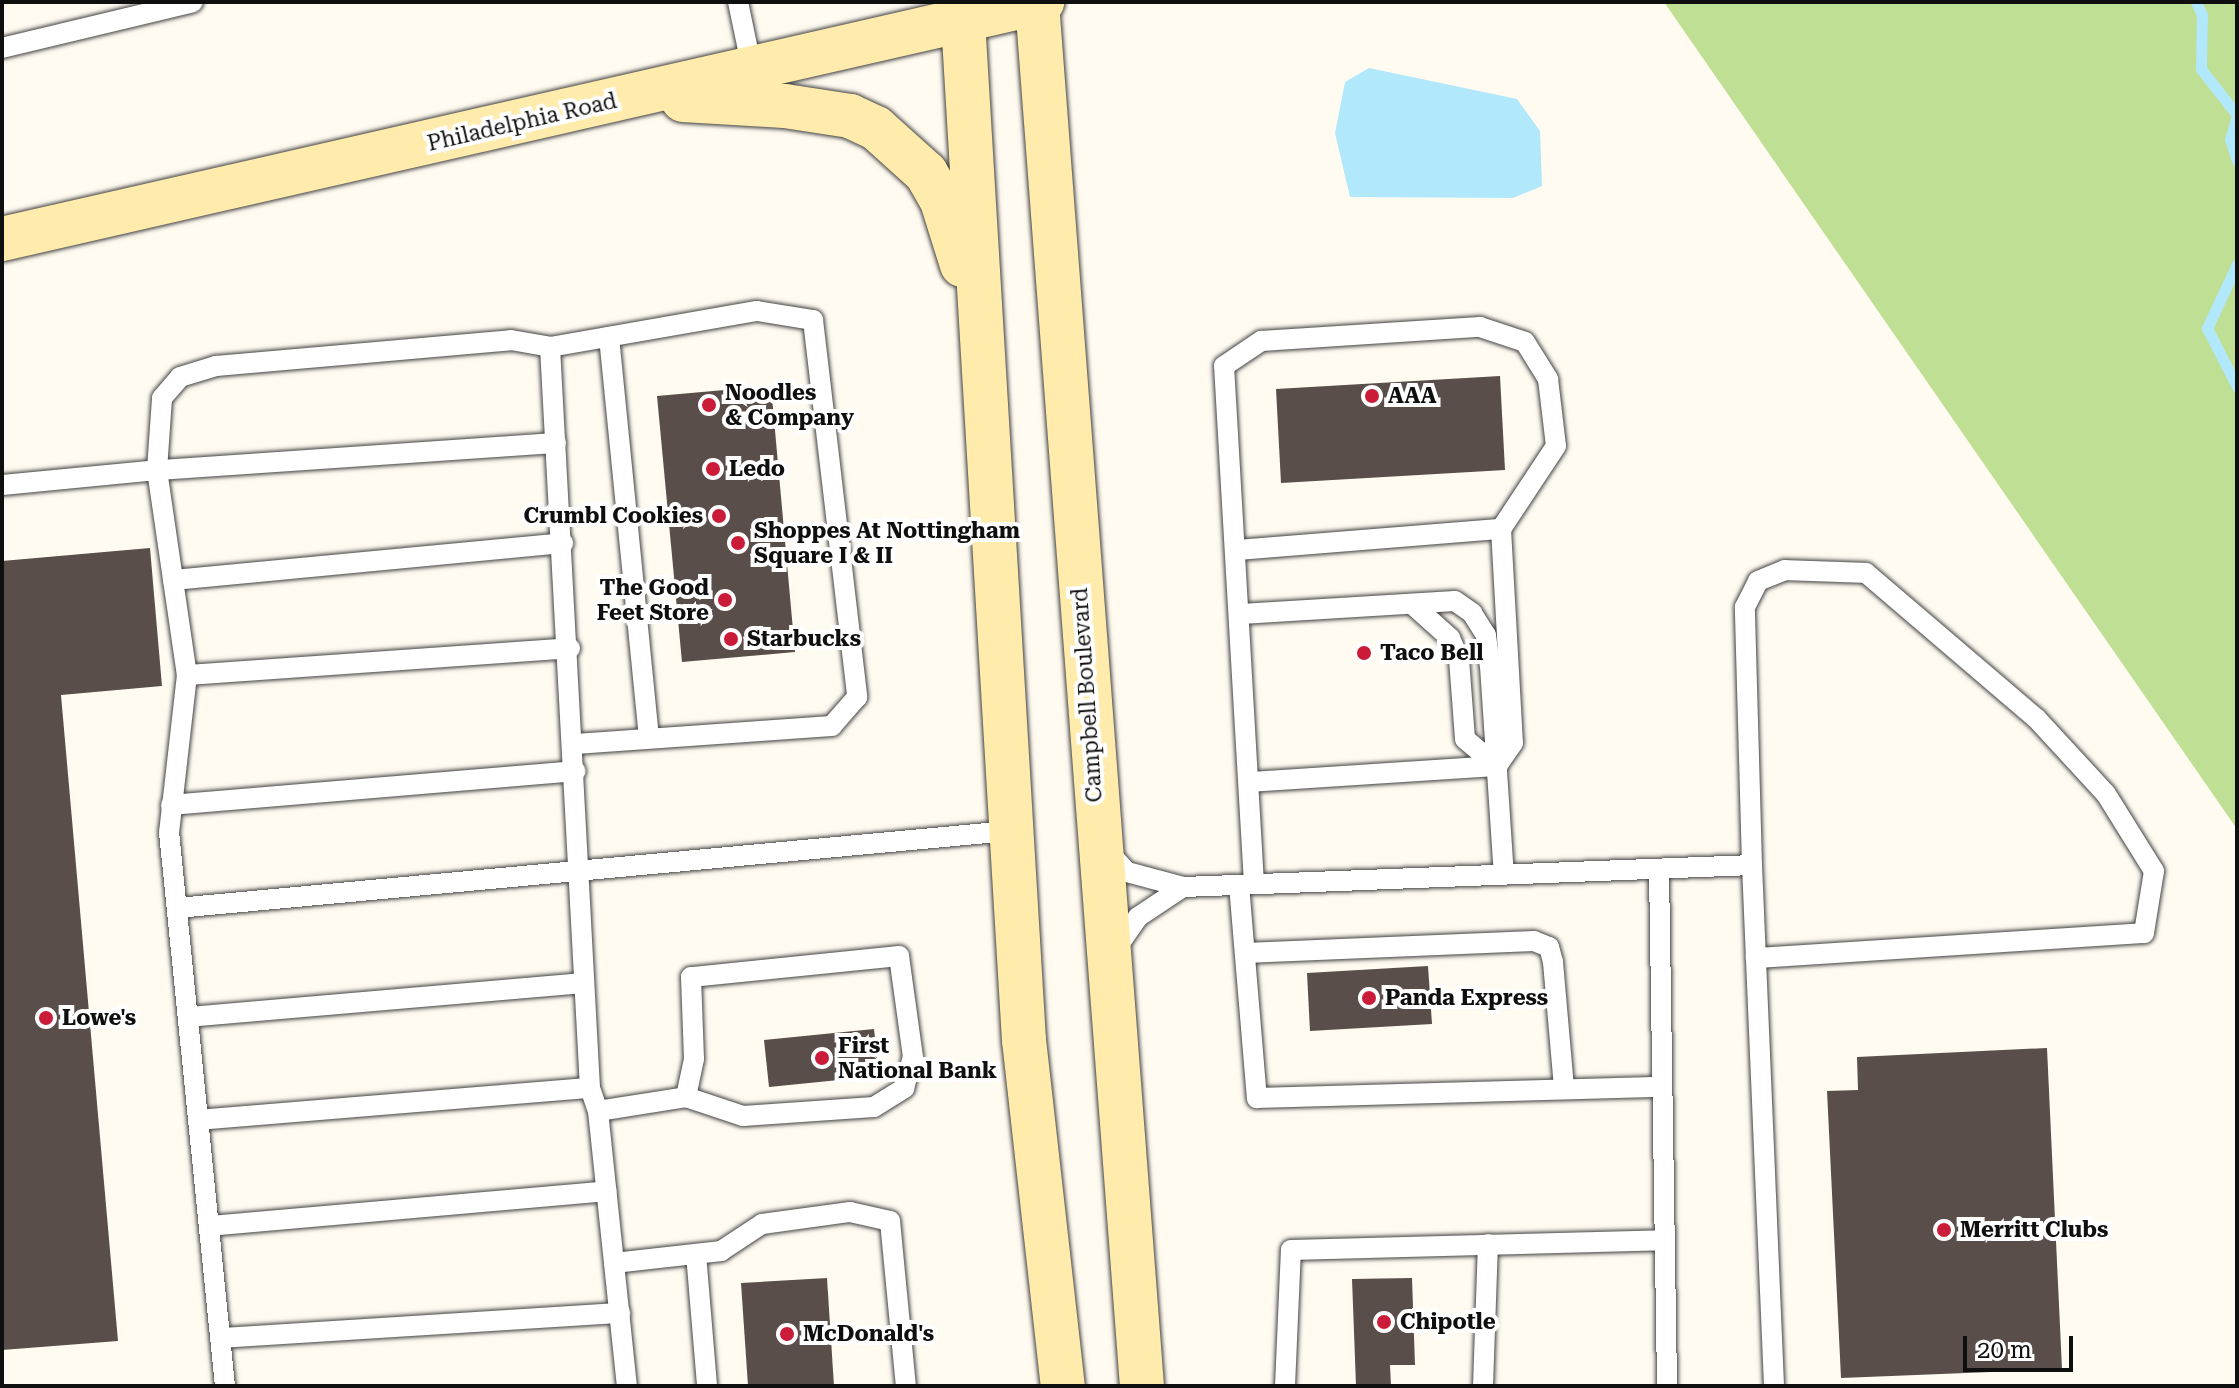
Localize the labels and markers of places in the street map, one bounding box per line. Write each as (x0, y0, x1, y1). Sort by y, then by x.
place label: Noodles & Company (725, 379, 854, 430)
place label: AAA (1388, 383, 1437, 409)
marker: AAA (1363, 387, 1381, 405)
marker: Noodles & Company (700, 396, 718, 414)
place label: Ledo (729, 456, 785, 482)
marker: Ledo (704, 460, 722, 478)
place label: Crumbl Cookies (523, 503, 703, 529)
marker: Crumbl Cookies (710, 507, 728, 525)
place label: Shoppes At Nottingham Square I & II (754, 517, 1020, 568)
marker: Shoppes At Nottingham Square I & II (729, 534, 747, 552)
place label: The Good Feet Store (597, 574, 709, 626)
marker: The Good Feet Store (716, 591, 734, 609)
place label: Starbucks (747, 626, 861, 652)
marker: Starbucks (722, 630, 740, 648)
place label: Taco Bell (1380, 640, 1483, 666)
marker: Taco Bell (1355, 644, 1373, 662)
place label: Panda Express (1385, 985, 1548, 1011)
marker: Panda Express (1360, 989, 1378, 1007)
place label: Lowe's (62, 1005, 136, 1031)
marker: Lowe's (37, 1009, 55, 1027)
place label: First National Bank (838, 1032, 997, 1084)
marker: First National Bank (813, 1049, 831, 1067)
place label: Merritt Clubs (1960, 1217, 2108, 1243)
marker: Merritt Clubs (1935, 1221, 1953, 1239)
place label: Chipotle (1400, 1309, 1496, 1335)
marker: Chipotle (1375, 1313, 1393, 1331)
place label: McDonald's (803, 1321, 934, 1347)
marker: McDonald's (778, 1325, 796, 1343)

